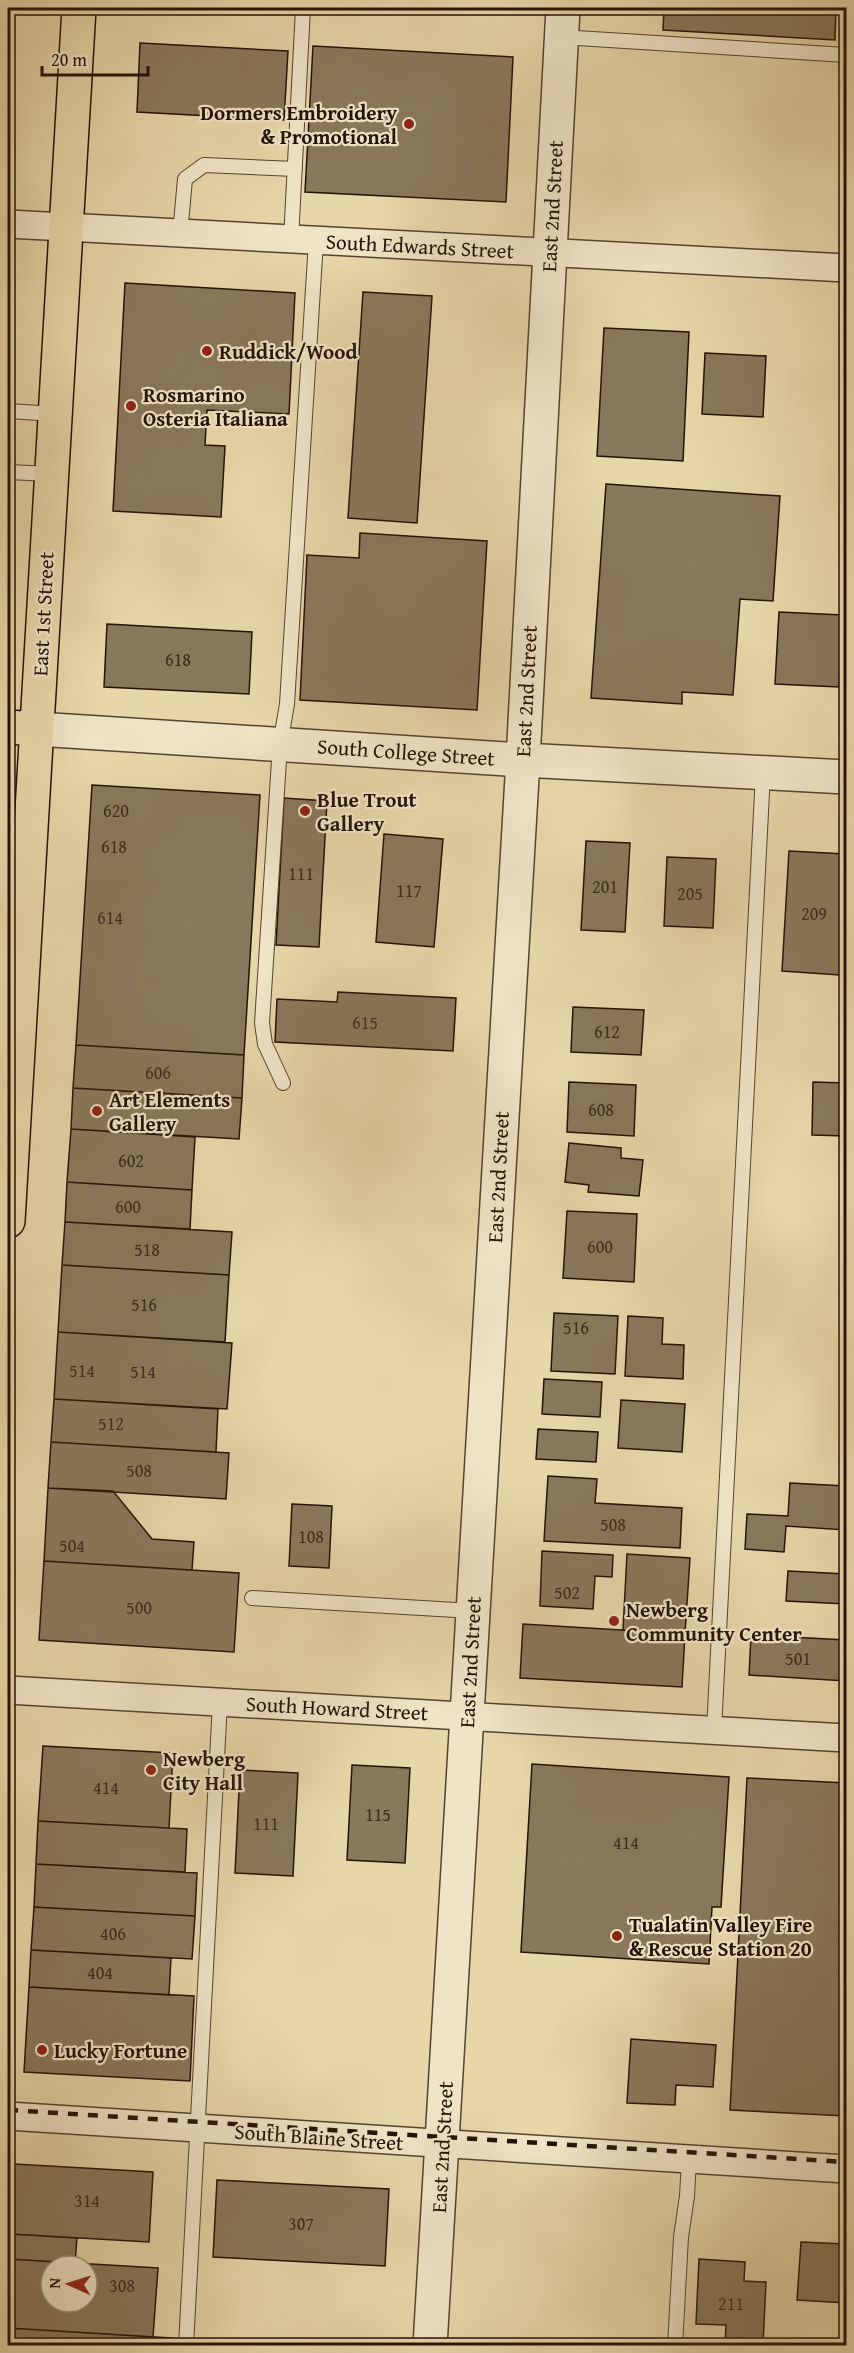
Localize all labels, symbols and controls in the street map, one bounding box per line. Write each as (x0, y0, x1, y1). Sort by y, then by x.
scale bar (42, 39, 148, 77)
text: 20 m (51, 46, 87, 73)
place label: Dormers Embroidery & Promotional (200, 97, 397, 152)
marker: Dormers Embroidery & Promotional (402, 117, 416, 131)
street label: East 2nd Street (533, 139, 571, 273)
street label: South Edwards Street (325, 226, 515, 266)
place label: Ruddick/Wood (219, 336, 357, 367)
marker: Ruddick/Wood (200, 344, 214, 358)
place label: Rosmarino Osteria Italiana (143, 379, 288, 434)
marker: Rosmarino Osteria Italiana (124, 399, 138, 413)
street label: East 1st Street (24, 550, 62, 677)
street label: East 2nd Street (507, 624, 545, 758)
house number: 618 (165, 646, 191, 673)
street label: South College Street (316, 730, 496, 774)
place label: Blue Trout Gallery (317, 784, 416, 839)
house number: 620 (103, 797, 129, 824)
marker: Blue Trout Gallery (298, 804, 312, 818)
house number: 618 (101, 833, 127, 860)
house number: 111 (288, 860, 314, 887)
house number: 201 (592, 873, 618, 900)
house number: 117 (396, 877, 422, 904)
house number: 205 (677, 880, 703, 907)
house number: 209 (801, 900, 827, 927)
house number: 614 (97, 904, 123, 931)
house number: 615 (352, 1009, 378, 1036)
house number: 612 (594, 1018, 620, 1045)
house number: 606 (145, 1059, 171, 1086)
place label: Art Elements Gallery (109, 1084, 230, 1139)
house number: 608 (588, 1096, 614, 1123)
marker: Art Elements Gallery (90, 1104, 104, 1118)
street label: East 2nd Street (479, 1110, 517, 1244)
house number: 602 (118, 1147, 144, 1174)
house number: 600 (115, 1193, 141, 1220)
house number: 600 (587, 1233, 613, 1260)
house number: 518 (134, 1236, 160, 1263)
house number: 516 (131, 1291, 157, 1318)
house number: 516 (563, 1314, 589, 1341)
house number: 514 (69, 1357, 95, 1384)
house number: 514 (130, 1358, 156, 1385)
house number: 512 (98, 1410, 124, 1437)
house number: 508 (126, 1457, 152, 1484)
house number: 508 (600, 1511, 626, 1538)
house number: 108 (298, 1523, 324, 1550)
house number: 504 (59, 1532, 85, 1559)
house number: 502 (554, 1579, 580, 1606)
house number: 500 (126, 1594, 152, 1621)
place label: Newberg Community Center (626, 1594, 802, 1649)
street label: East 2nd Street (451, 1595, 489, 1729)
marker: Newberg Community Center (607, 1614, 621, 1628)
house number: 501 (785, 1645, 811, 1672)
street label: South Howard Street (245, 1688, 429, 1728)
place label: Newberg City Hall (163, 1743, 246, 1798)
marker: Newberg City Hall (144, 1763, 158, 1777)
house number: 414 (93, 1774, 119, 1801)
house number: 115 (365, 1801, 391, 1828)
house number: 111 (253, 1810, 279, 1837)
house number: 414 (613, 1829, 639, 1856)
place label: Tualatin Valley Fire & Rescue Station 20 (629, 1909, 812, 1964)
house number: 406 (100, 1920, 126, 1947)
marker: Tualatin Valley Fire & Rescue Station 20 (610, 1929, 624, 1943)
house number: 404 (87, 1959, 113, 1986)
place label: Lucky Fortune (54, 2035, 187, 2066)
marker: Lucky Fortune (35, 2043, 49, 2057)
street label: East 2nd Street (423, 2080, 461, 2214)
street label: South Blaine Street (234, 2116, 405, 2158)
house number: 314 (74, 2187, 100, 2214)
house number: 307 (288, 2210, 314, 2237)
north arrow (39, 2254, 99, 2314)
house number: 308 (109, 2272, 135, 2299)
text: N (42, 2277, 66, 2289)
house number: 211 (718, 2290, 744, 2317)

